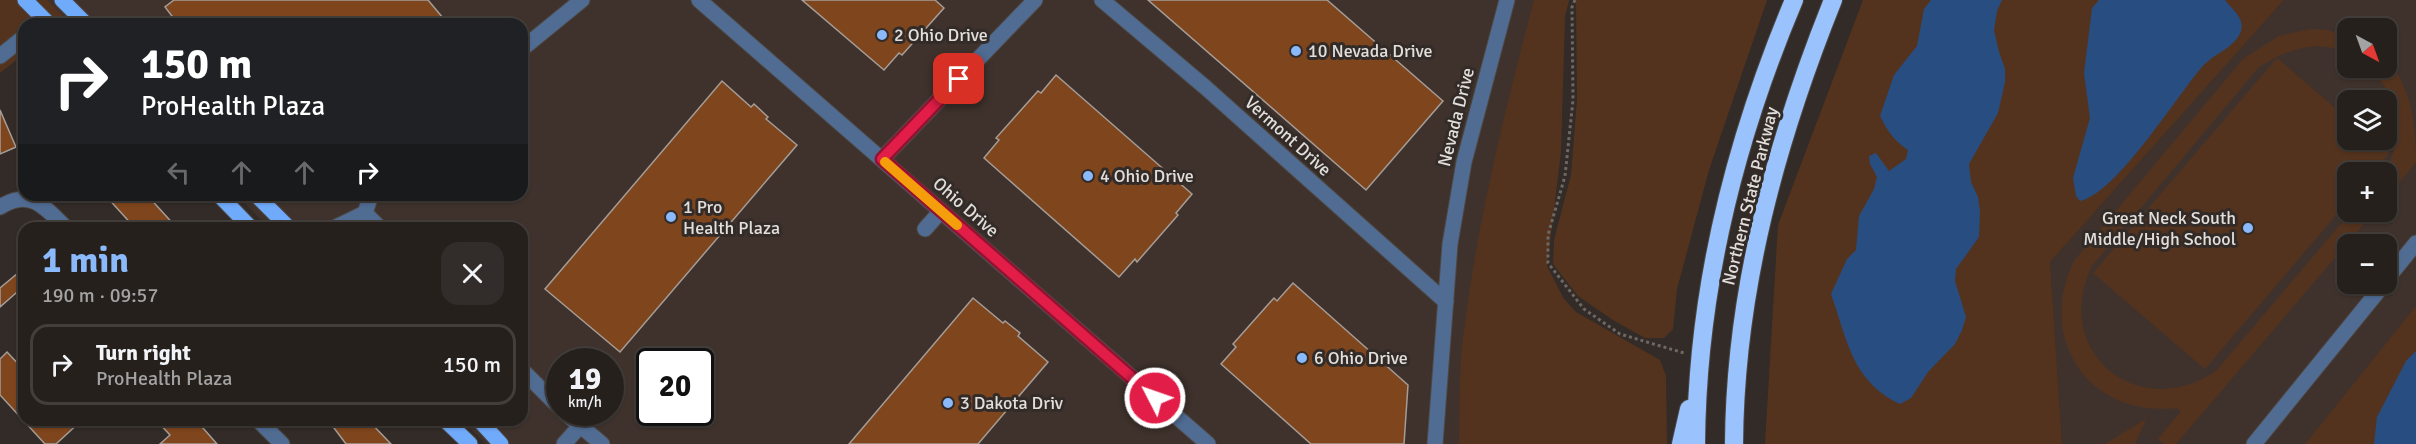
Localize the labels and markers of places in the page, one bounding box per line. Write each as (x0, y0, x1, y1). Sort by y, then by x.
place label: 2 Ohio Drive (894, 24, 988, 46)
marker: 2 Ohio Drive (875, 28, 889, 42)
place label: 10 Nevada Drive (1308, 40, 1433, 62)
marker: 10 Nevada Drive (1289, 44, 1303, 58)
pin (933, 53, 984, 104)
place label: 4 Ohio Drive (1100, 165, 1194, 187)
marker: 4 Ohio Drive (1081, 169, 1095, 183)
place label: 1 Pro Health Plaza (683, 196, 780, 239)
place label: Great Neck South Middle/High School (2083, 207, 2236, 250)
marker: 1 Pro Health Plaza (664, 210, 678, 224)
marker: Great Neck South Middle/High School (2241, 221, 2255, 235)
place label: 6 Ohio Drive (1314, 347, 1408, 369)
marker: 6 Ohio Drive (1295, 351, 1309, 365)
place label: 3 Dakota Driv (960, 392, 1064, 414)
marker: 3 Dakota Driv (941, 396, 955, 410)

